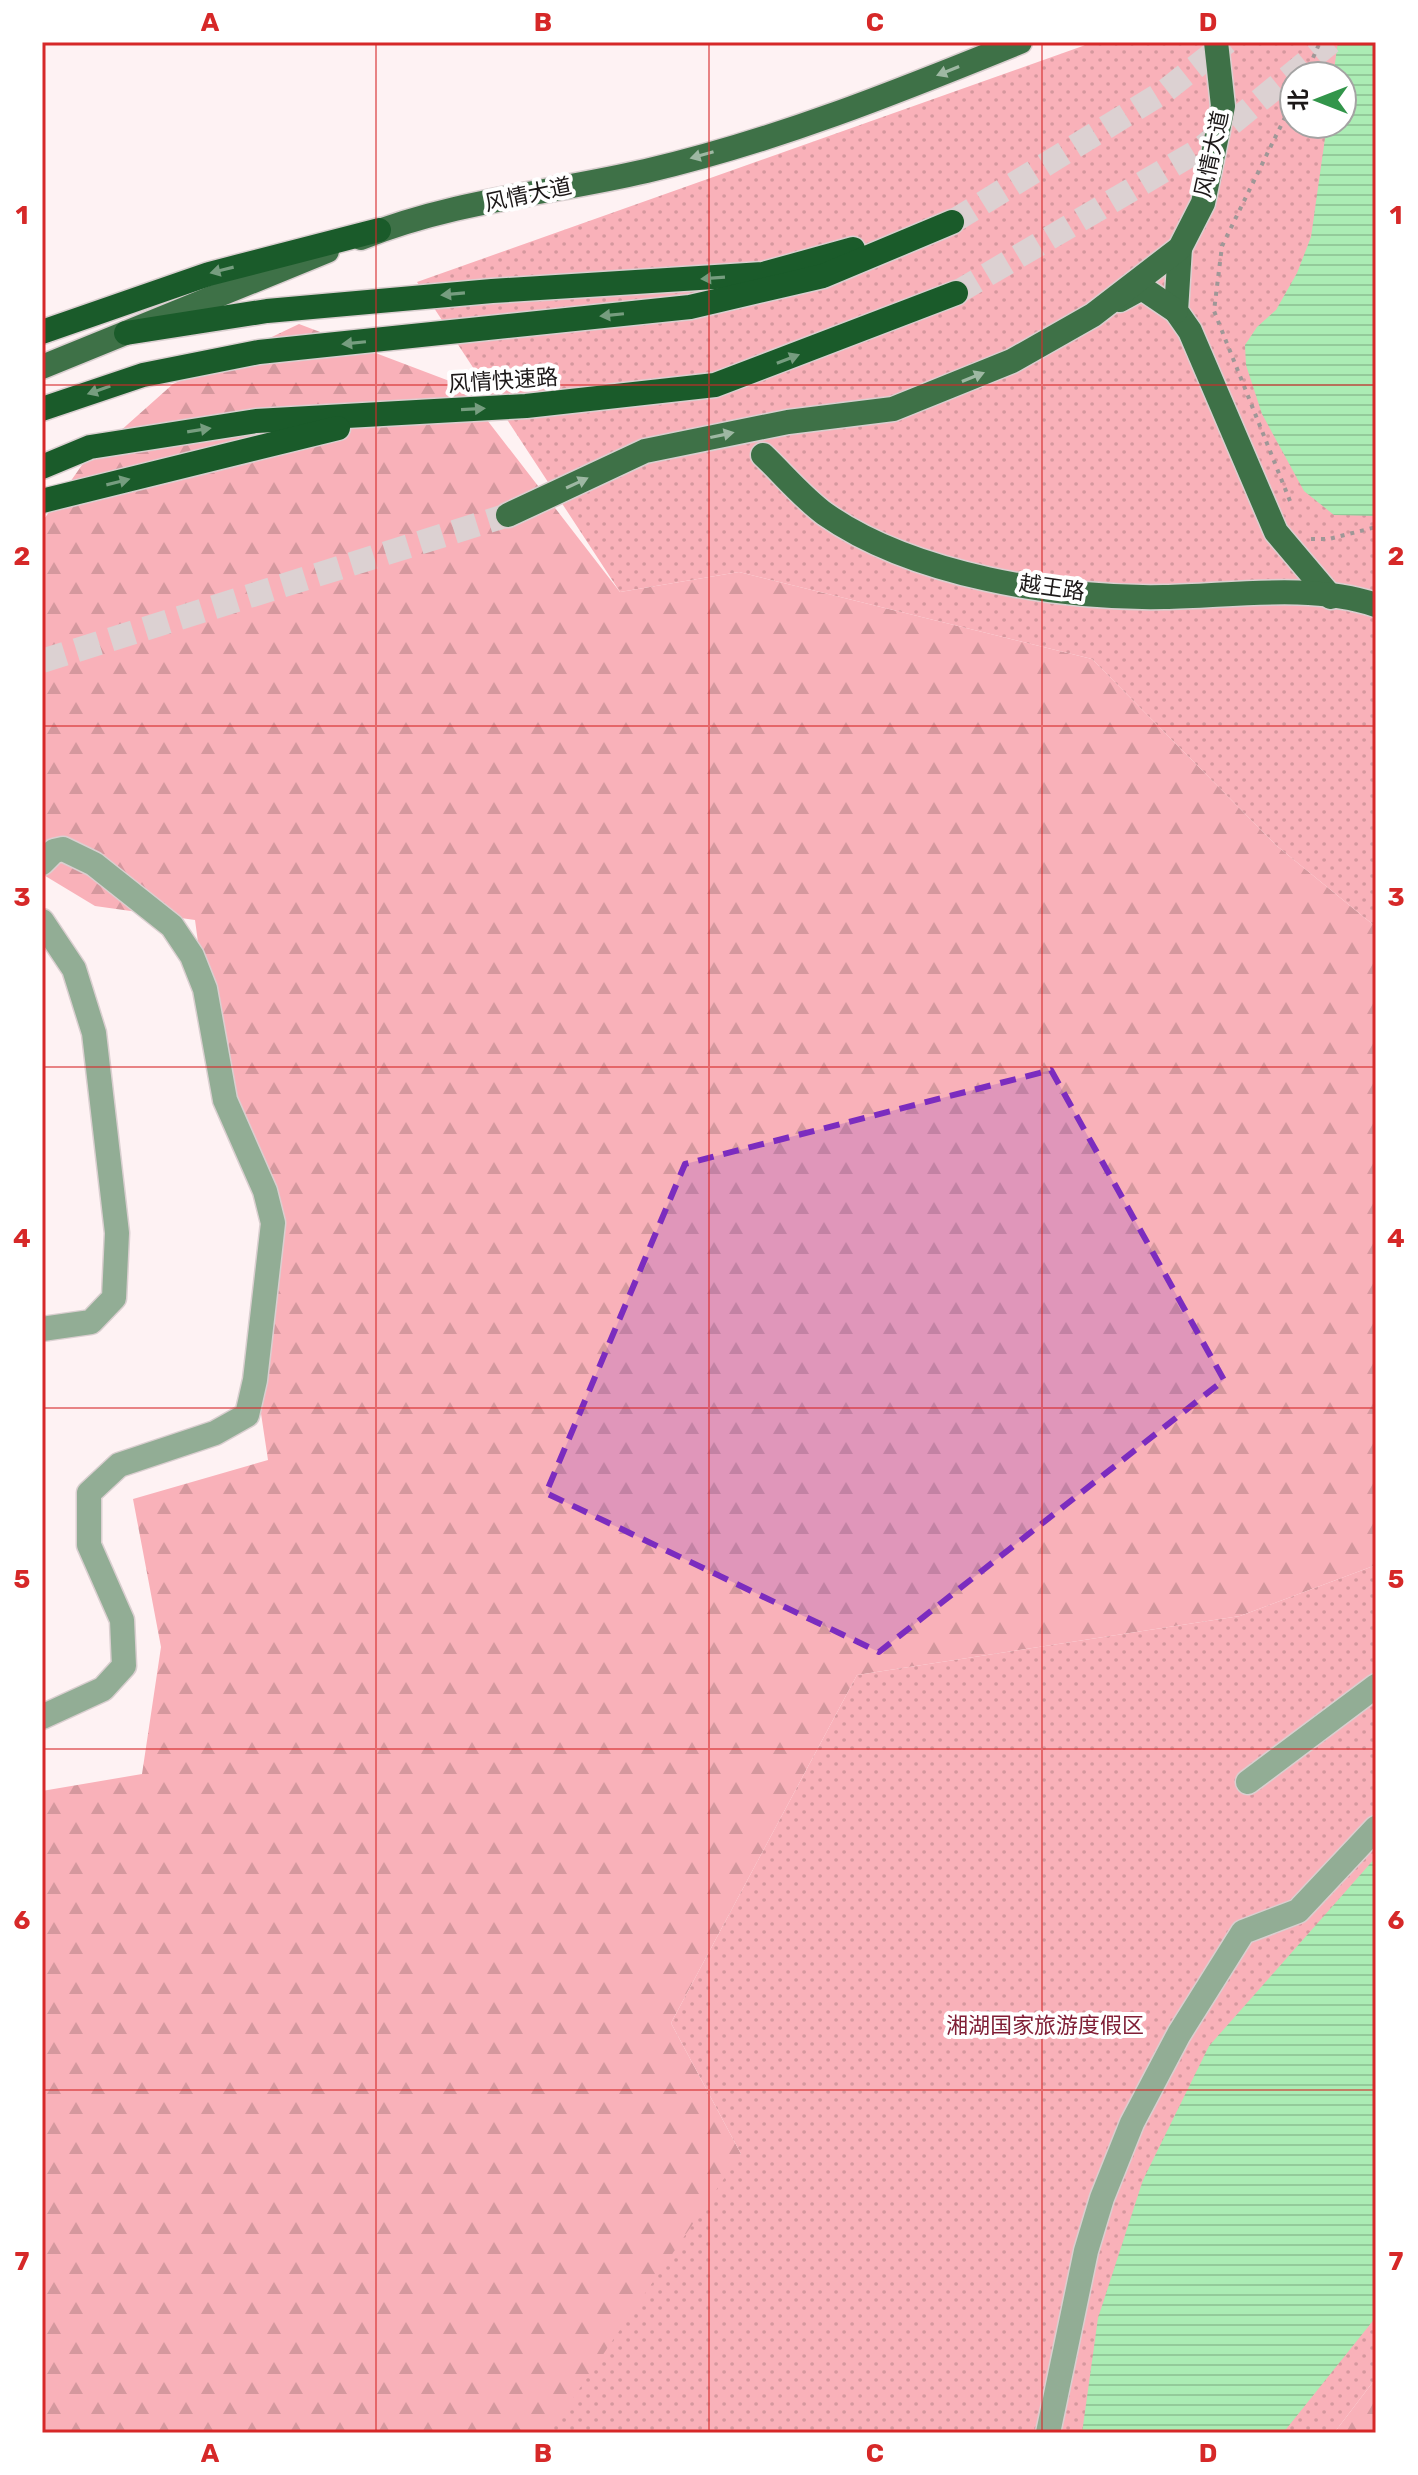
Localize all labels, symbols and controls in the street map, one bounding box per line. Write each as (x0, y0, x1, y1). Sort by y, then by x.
text: A (201, 7, 220, 38)
text: B (534, 7, 552, 38)
text: C (866, 7, 884, 38)
text: D (1199, 7, 1217, 38)
north arrow (1278, 60, 1358, 140)
one-way arrow (936, 65, 960, 78)
text: 北 (1285, 89, 1312, 111)
street label: 风情大道 (1189, 108, 1234, 200)
one-way arrow (690, 149, 714, 162)
street label: 风情大道 (482, 172, 574, 217)
text: 1 (16, 200, 28, 231)
text: 1 (1390, 200, 1402, 231)
one-way arrow (210, 265, 235, 277)
one-way arrow (700, 272, 725, 285)
one-way arrow (440, 288, 465, 301)
one-way arrow (599, 309, 624, 322)
one-way arrow (341, 336, 366, 349)
one-way arrow (776, 352, 800, 365)
street label: 风情快速路 (447, 363, 559, 398)
one-way arrow (961, 370, 985, 383)
one-way arrow (87, 385, 111, 397)
one-way arrow (461, 402, 486, 415)
one-way arrow (187, 423, 212, 436)
one-way arrow (709, 428, 734, 441)
one-way arrow (105, 476, 130, 488)
one-way arrow (565, 476, 588, 490)
text: 2 (14, 541, 30, 572)
text: 2 (1388, 541, 1404, 572)
street label: 越王路 (1017, 570, 1086, 605)
text: 3 (13, 882, 31, 913)
text: 3 (1387, 882, 1405, 913)
text: 4 (13, 1223, 31, 1254)
text: 4 (1387, 1223, 1405, 1254)
text: 5 (14, 1564, 30, 1595)
text: 5 (1388, 1564, 1404, 1595)
text: 6 (14, 1905, 31, 1936)
text: 6 (1388, 1905, 1405, 1936)
park label: 湘湖国家旅游度假区 (946, 2012, 1144, 2039)
text: 7 (15, 2246, 30, 2277)
text: 7 (1389, 2246, 1404, 2277)
text: A (201, 2438, 220, 2469)
text: B (534, 2438, 552, 2469)
text: C (866, 2438, 884, 2469)
text: D (1199, 2438, 1217, 2469)

